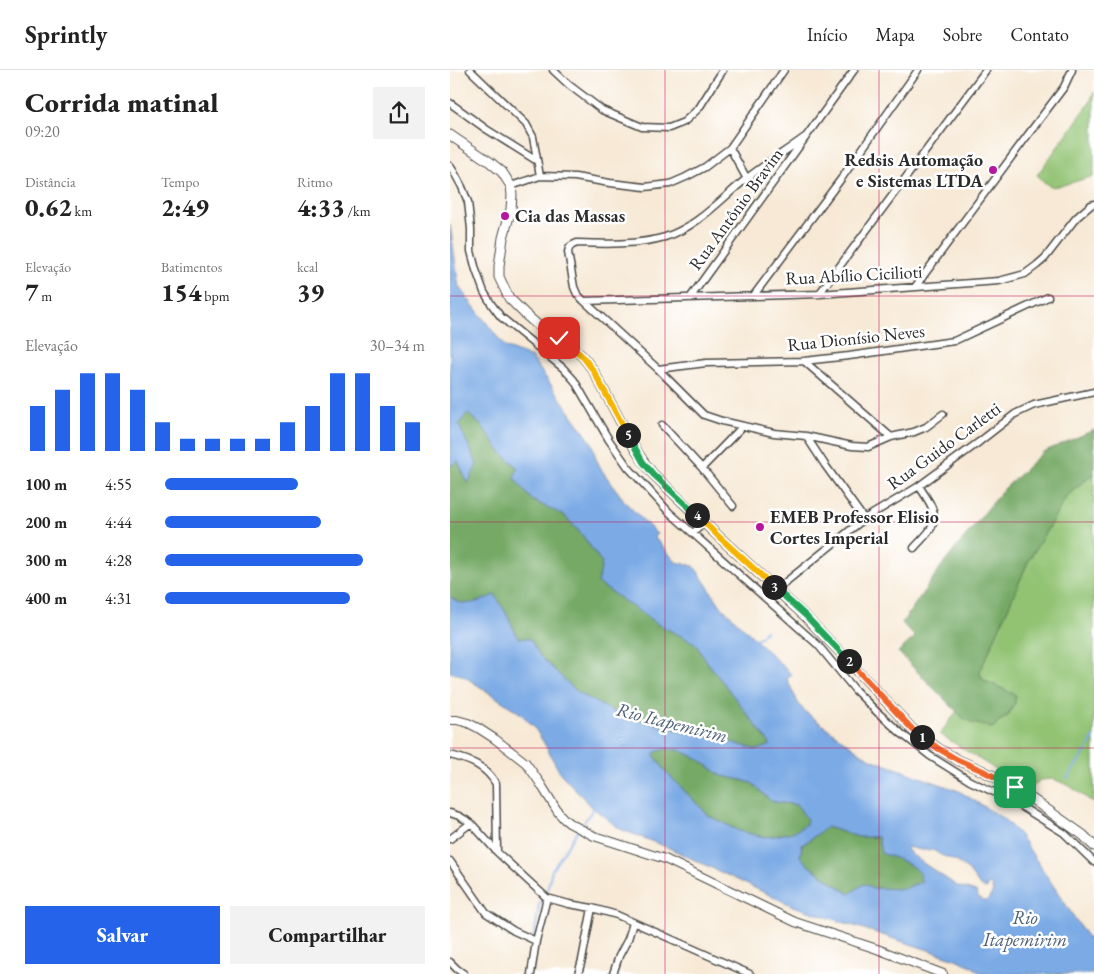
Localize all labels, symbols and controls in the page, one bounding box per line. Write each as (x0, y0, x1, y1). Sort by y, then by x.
text: Sprintly (25, 19, 107, 50)
text: Início (807, 23, 848, 46)
text: Mapa (876, 23, 915, 46)
text: Sobre (943, 23, 982, 46)
text: Contato (1010, 23, 1069, 46)
text: Corrida matinal (25, 84, 218, 120)
button: share (373, 87, 425, 139)
text: 09:20 (25, 121, 60, 142)
street label: Rua Antônio Bravim (683, 143, 788, 274)
place label: Redsis Automação e Sistemas LTDA (844, 148, 984, 192)
marker: Redsis Automação e Sistemas LTDA (987, 164, 999, 176)
text: Distância (25, 173, 76, 191)
text: Tempo (161, 173, 199, 191)
text: Ritmo (297, 173, 333, 191)
text: 0.62 (25, 191, 72, 223)
text: 2:49 (161, 191, 209, 223)
text: 4:33 (297, 191, 345, 223)
text: km (72, 202, 92, 220)
text: /km (345, 202, 371, 220)
place label: Cia das Massas (515, 204, 625, 227)
marker: Cia das Massas (499, 210, 511, 222)
text: Elevação (25, 258, 71, 276)
text: Batimentos (161, 258, 222, 276)
text: kcal (297, 258, 318, 276)
street label: Rua Abílio Cicilioti (785, 259, 924, 290)
text: 7 (25, 276, 39, 308)
text: 154 (161, 276, 202, 308)
text: 39 (297, 276, 324, 308)
text: m (39, 287, 52, 305)
text: bpm (202, 287, 230, 305)
pin (538, 317, 580, 359)
street label: Rua Dionísio Neves (786, 319, 926, 356)
icon: check (545, 324, 573, 352)
text: Elevação (25, 335, 78, 356)
text: 30–34 m (370, 335, 425, 356)
street label: Rua Guido Carletti (882, 396, 1005, 495)
pin: 5 (616, 422, 640, 448)
text: 5 (625, 426, 632, 444)
text: 100 m (25, 474, 67, 495)
text: 4:55 (105, 474, 132, 495)
pin: 4 (684, 502, 710, 528)
place label: EMEB Professor Elisio Cortes Imperial (770, 505, 939, 549)
text: 4 (694, 506, 701, 524)
text: 200 m (25, 512, 67, 533)
text: 4:44 (105, 512, 132, 533)
marker: EMEB Professor Elisio Cortes Imperial (754, 521, 766, 533)
text: 300 m (25, 550, 67, 571)
text: 4:28 (105, 550, 132, 571)
pin: 3 (762, 574, 786, 600)
text: 3 (771, 578, 778, 596)
text: 400 m (25, 588, 67, 609)
text: 4:31 (105, 588, 132, 609)
pin: 2 (836, 648, 862, 674)
text: 2 (846, 652, 853, 670)
water label: Rio Itapemirim (614, 697, 730, 748)
pin: 1 (910, 724, 934, 750)
text: 1 (919, 728, 926, 746)
pin (994, 766, 1036, 808)
icon: arrive (1001, 773, 1029, 801)
water label: Rio Itapemirim (982, 905, 1067, 952)
button: Salvar (25, 906, 220, 964)
button: Compartilhar (230, 906, 425, 964)

